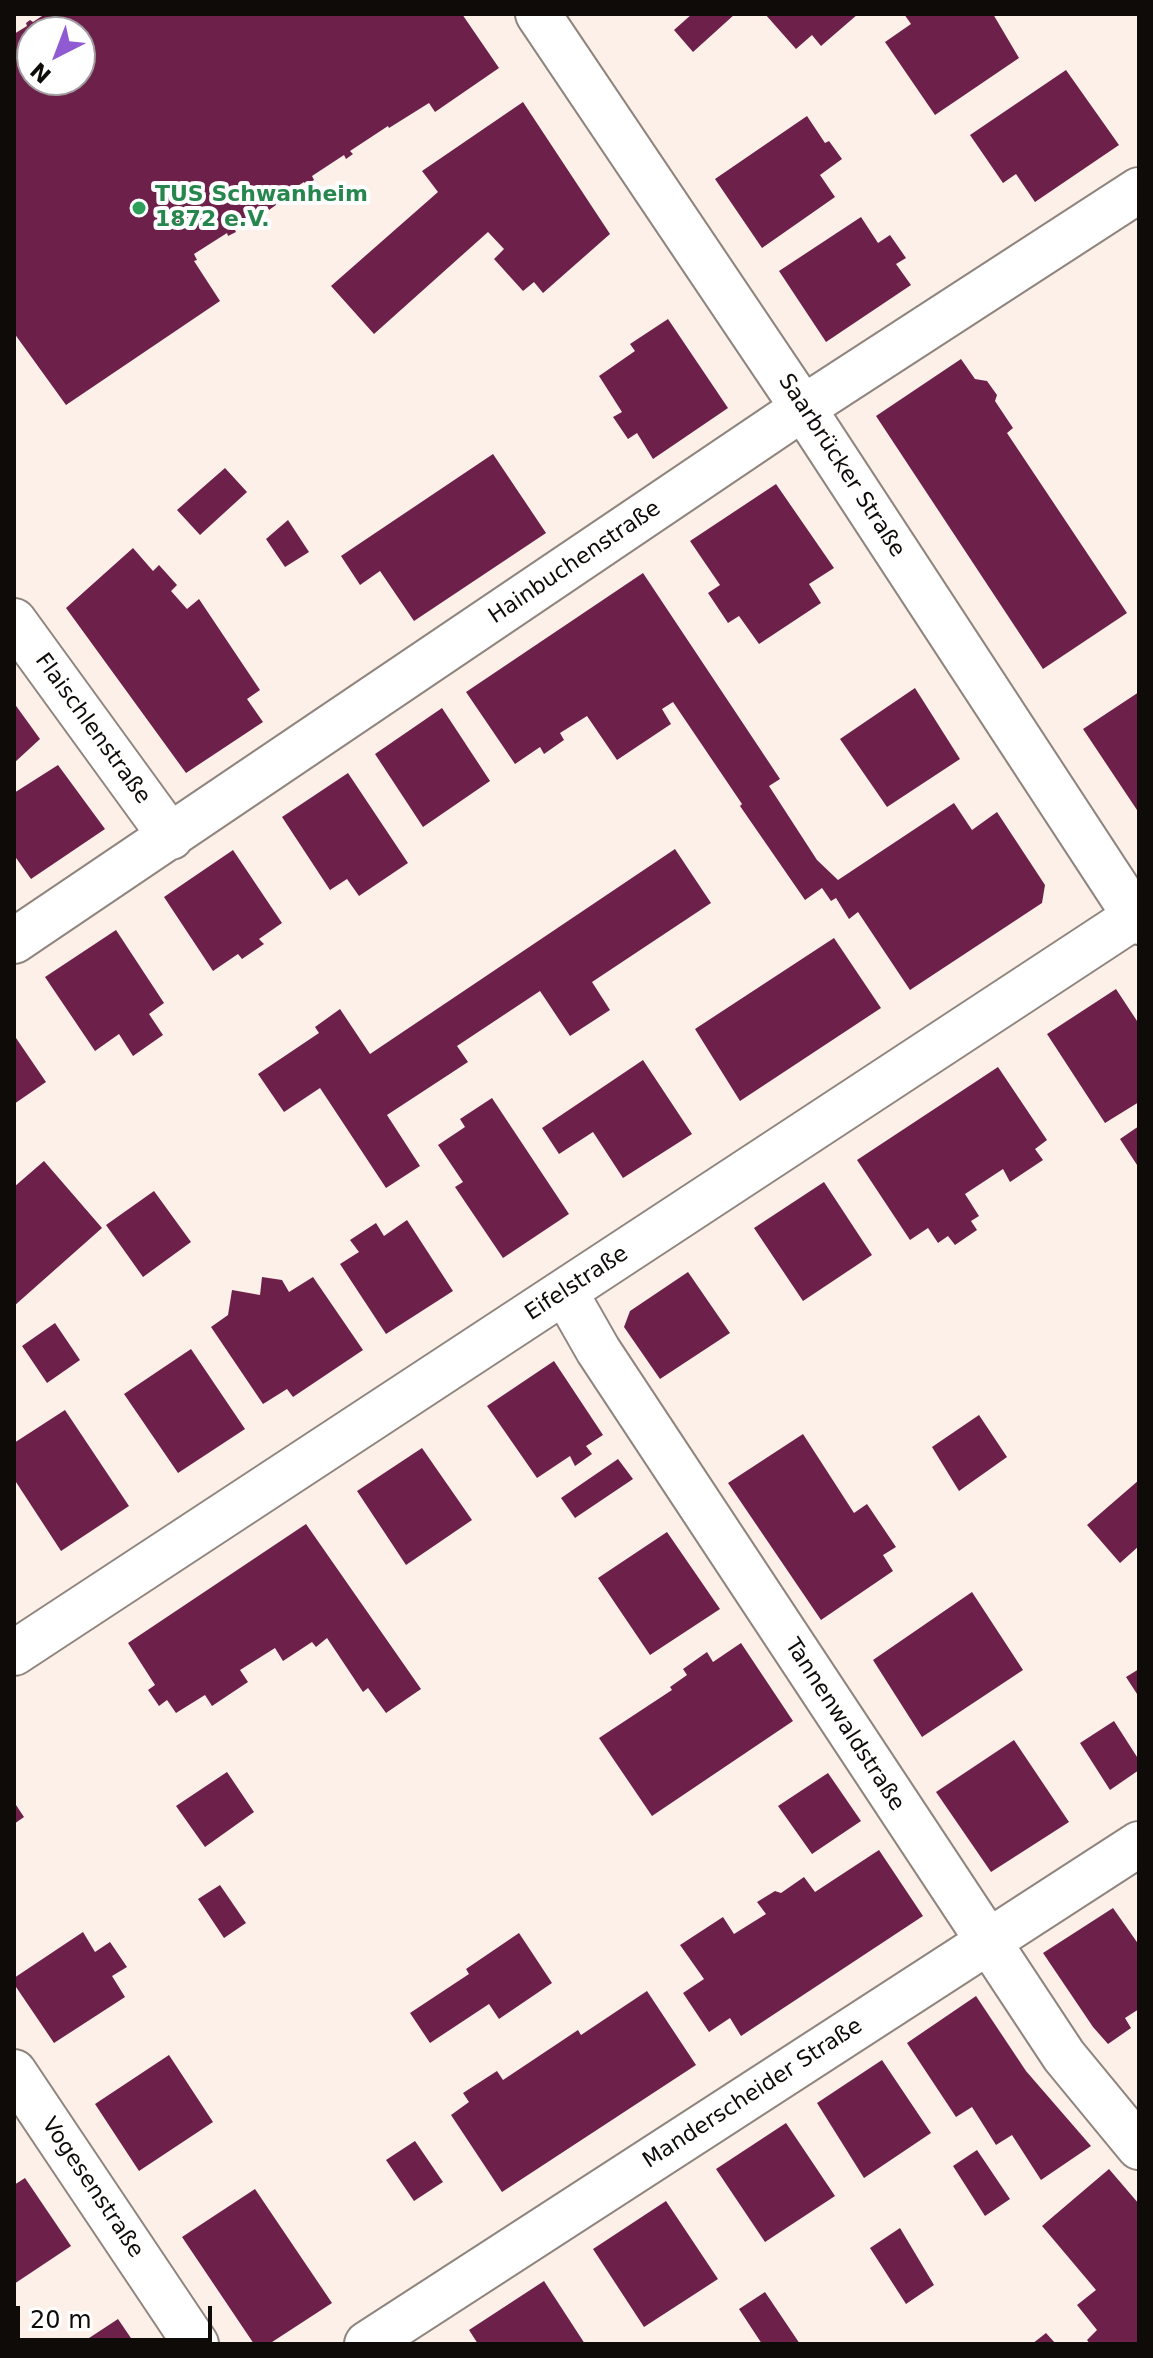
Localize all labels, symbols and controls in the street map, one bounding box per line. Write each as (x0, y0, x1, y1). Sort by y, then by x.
north arrow (16, 16, 96, 96)
text: N (26, 57, 56, 88)
place label: TUS Schwanheim 1872 e.V. (155, 182, 368, 234)
marker: TUS Schwanheim 1872 e.V. (130, 199, 148, 217)
street label: Saarbrücker Straße (772, 369, 910, 563)
street label: Hainbuchenstraße (484, 496, 666, 630)
street label: Flaischlenstraße (29, 649, 155, 809)
street label: Eifelstraße (521, 1241, 633, 1327)
street label: Tannenwaldstraße (778, 1634, 910, 1816)
street label: Manderscheider Straße (638, 2013, 868, 2175)
street label: Vogesenstraße (35, 2113, 149, 2263)
scale bar (20, 2290, 216, 2340)
text: 20 m (30, 2306, 92, 2334)

